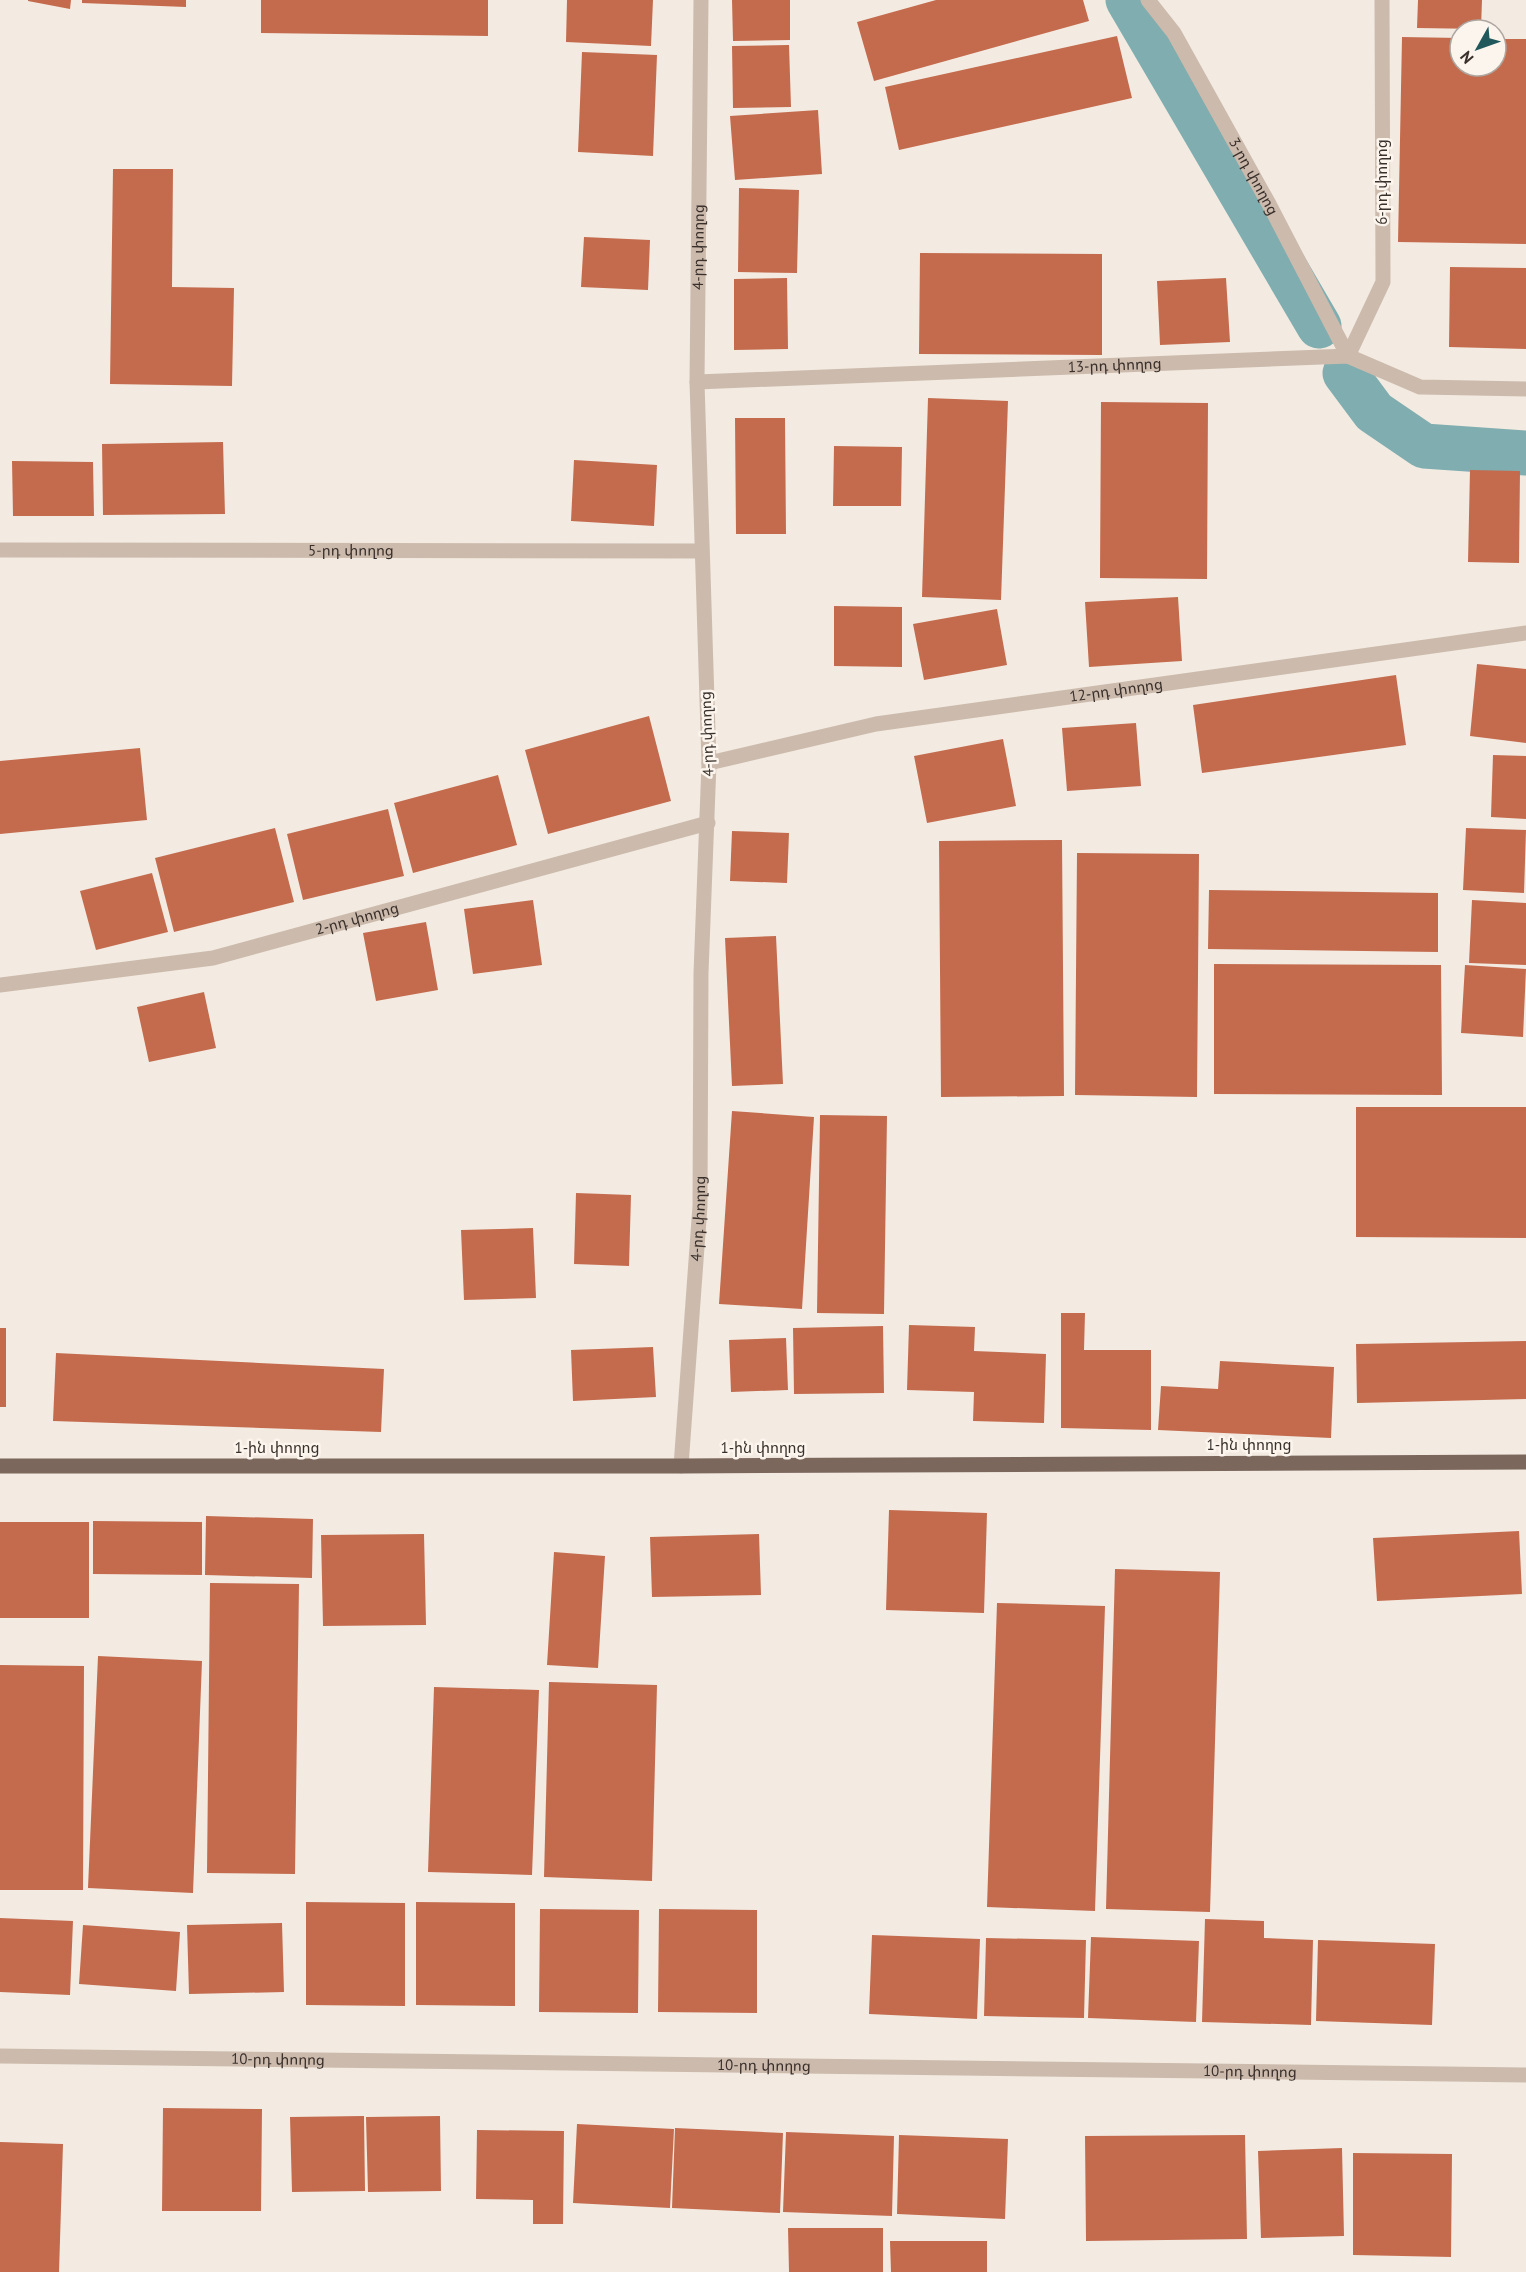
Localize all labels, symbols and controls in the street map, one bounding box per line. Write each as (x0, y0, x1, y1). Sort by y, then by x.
north arrow (1448, 18, 1508, 78)
text: N (1455, 47, 1478, 68)
street label: 3-րդ փողոց (1225, 134, 1283, 218)
street label: 6-րդ փողոց (1372, 139, 1391, 225)
street label: 4-րդ փողոց (688, 204, 708, 290)
street label: 13-րդ փողոց (1067, 353, 1162, 376)
street label: 5-րդ փողոց (308, 540, 394, 560)
street label: 12-րդ փողոց (1068, 674, 1164, 706)
street label: 4-րդ փողոց (696, 691, 717, 777)
street label: 2-րդ փողոց (313, 898, 401, 939)
street label: 4-րդ փողոց (686, 1176, 709, 1262)
street label: 1-ին փողոց (1207, 1435, 1292, 1454)
street label: 1-ին փողոց (235, 1438, 320, 1457)
street label: 1-ին փողոց (721, 1438, 806, 1457)
street label: 10-րդ փողոց (231, 2049, 325, 2069)
street label: 10-րդ փողոց (717, 2055, 811, 2075)
street label: 10-րդ փողոց (1203, 2061, 1297, 2081)

